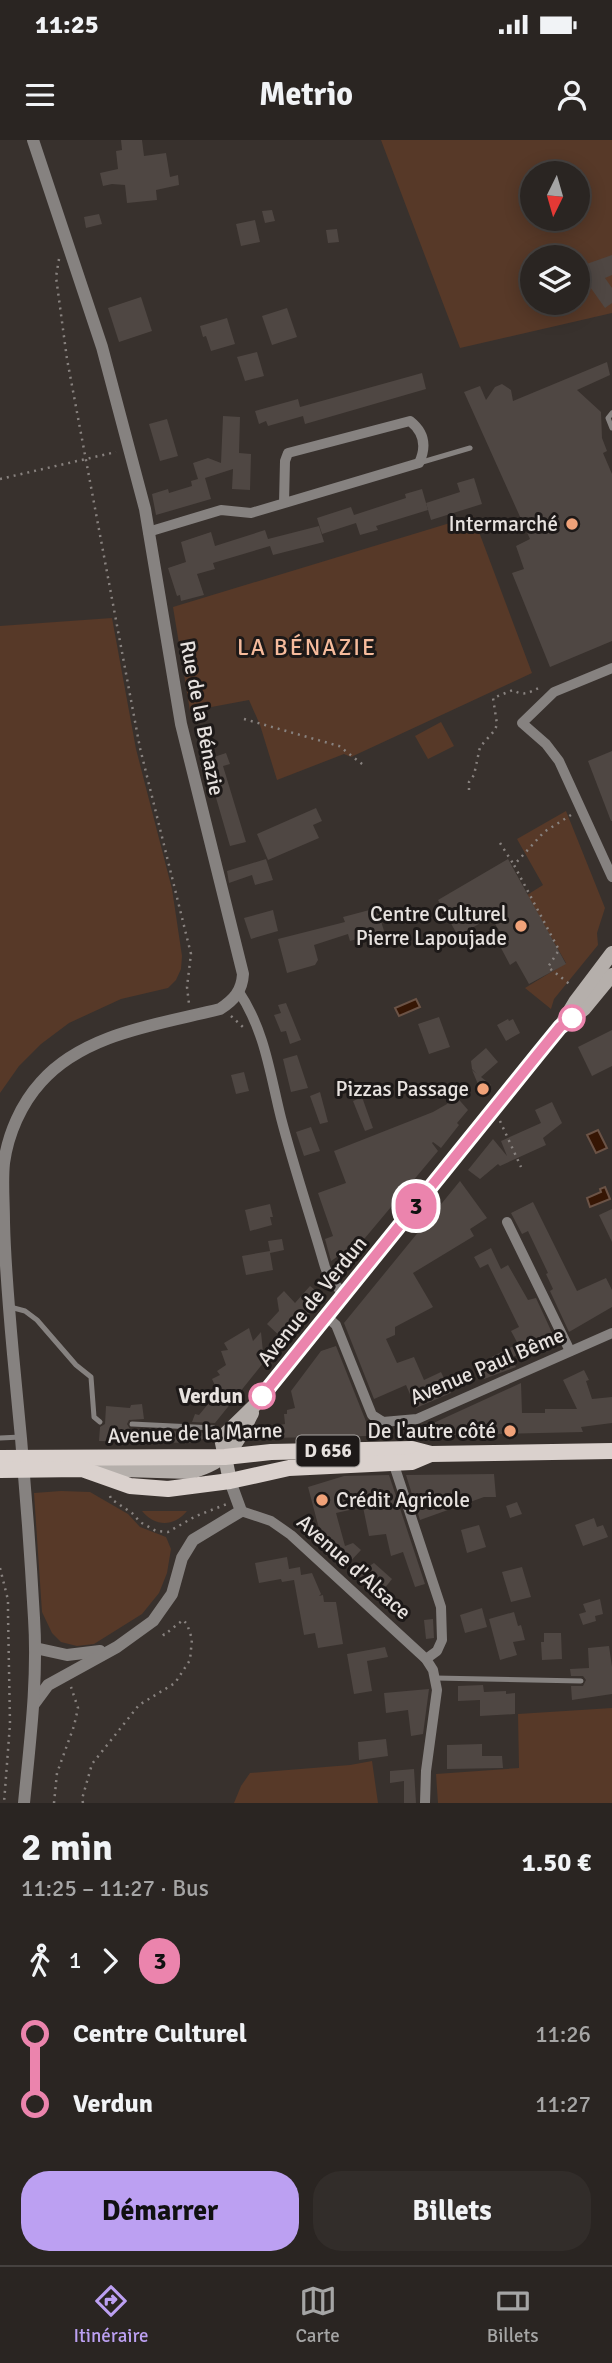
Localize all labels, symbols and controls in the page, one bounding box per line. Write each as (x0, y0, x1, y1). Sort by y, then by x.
text: 11:25 (35, 9, 99, 41)
text: Metrio (259, 75, 353, 114)
icon: menu (21, 76, 59, 114)
icon: person (553, 76, 591, 114)
north arrow (520, 161, 590, 231)
map controls (520, 161, 590, 315)
button: layers (520, 245, 590, 315)
place label: Intermarché (448, 511, 558, 537)
marker: Intermarché (564, 516, 580, 532)
district label: LA BÉNAZIE (237, 633, 377, 662)
street label: Rue de la Bénazie (174, 638, 230, 798)
place label: Centre Culturel Pierre Lapoujade (356, 901, 507, 951)
marker: Centre Culturel Pierre Lapoujade (513, 918, 529, 934)
unlabelled marker (559, 1005, 585, 1031)
place label: Pizzas Passage (336, 1076, 469, 1102)
marker: Pizzas Passage (475, 1081, 491, 1097)
line badge: 3 (393, 1183, 439, 1229)
text: 3 (410, 1191, 422, 1221)
street label: Avenue de Verdun (252, 1231, 372, 1371)
street label: Avenue Paul Bême (406, 1322, 568, 1410)
place label: Verdun (178, 1383, 243, 1409)
marker: Verdun (249, 1383, 275, 1409)
street label: Avenue de la Marne (107, 1417, 283, 1449)
place label: De l'autre côté (367, 1418, 496, 1444)
marker: De l'autre côté (502, 1423, 518, 1439)
road number: D 656 (296, 1436, 360, 1466)
place label: Crédit Agricole (336, 1487, 470, 1513)
marker: Crédit Agricole (314, 1492, 330, 1508)
street label: Avenue d'Alsace (292, 1509, 416, 1625)
text: 2 min (21, 1824, 113, 1871)
text: 1.50 € (522, 1847, 591, 1879)
text: 11:25 – 11:27 · Bus (21, 1874, 209, 1903)
icon: walk (21, 1942, 59, 1980)
icon: forward (91, 1942, 129, 1980)
text: 1 (69, 1946, 81, 1975)
text: 3 (153, 1946, 166, 1976)
text: Centre Culturel (73, 2018, 247, 2050)
text: 11:26 (535, 2020, 591, 2049)
text: Verdun (73, 2088, 153, 2120)
text: 11:27 (535, 2090, 591, 2119)
button: Démarrer (21, 2171, 299, 2251)
button: Billets (313, 2171, 591, 2251)
tab: Itinéraire (73, 2282, 149, 2348)
tab: Carte (295, 2282, 340, 2348)
tab: Billets (487, 2282, 539, 2348)

